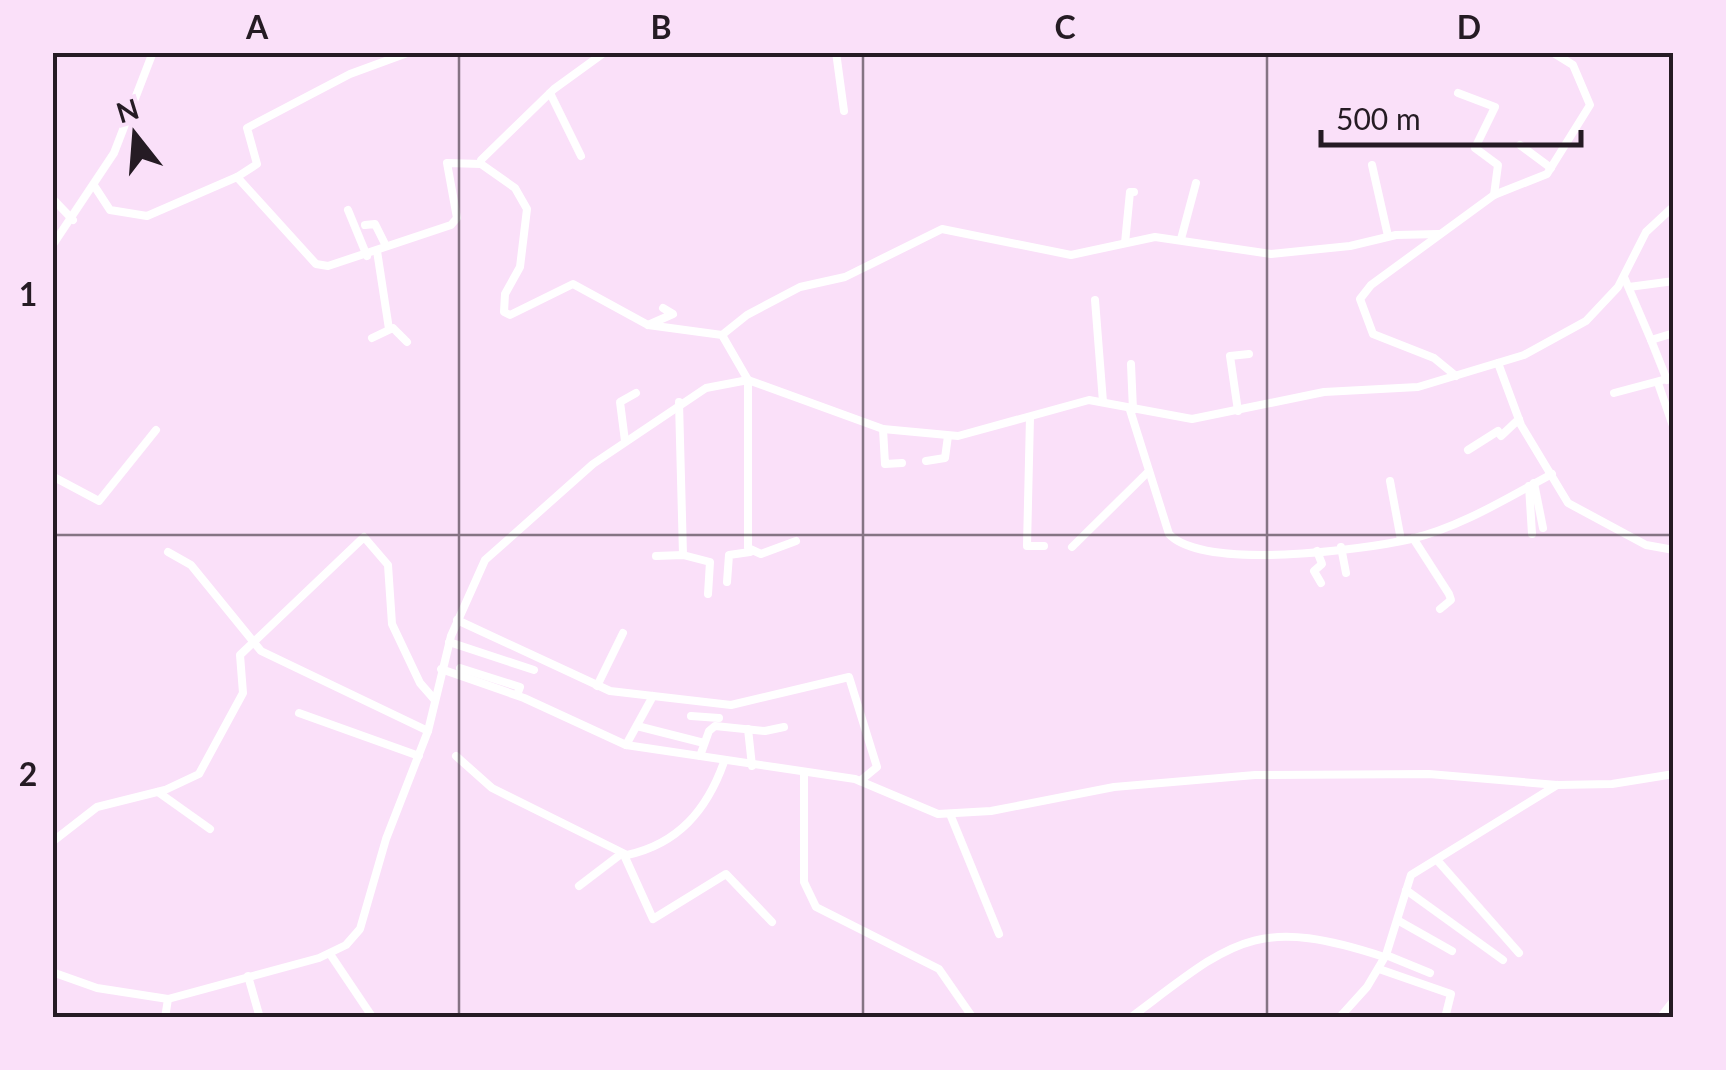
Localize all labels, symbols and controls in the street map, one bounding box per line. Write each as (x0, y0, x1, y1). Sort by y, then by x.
text: A (245, 7, 269, 46)
text: B (650, 7, 672, 46)
text: C (1054, 7, 1076, 46)
text: D (1457, 7, 1481, 46)
north arrow (85, 85, 185, 185)
scale bar (1321, 85, 1581, 147)
text: N (112, 91, 143, 130)
text: 500 m (1336, 100, 1421, 136)
text: 1 (19, 274, 37, 313)
text: 2 (19, 754, 37, 793)

